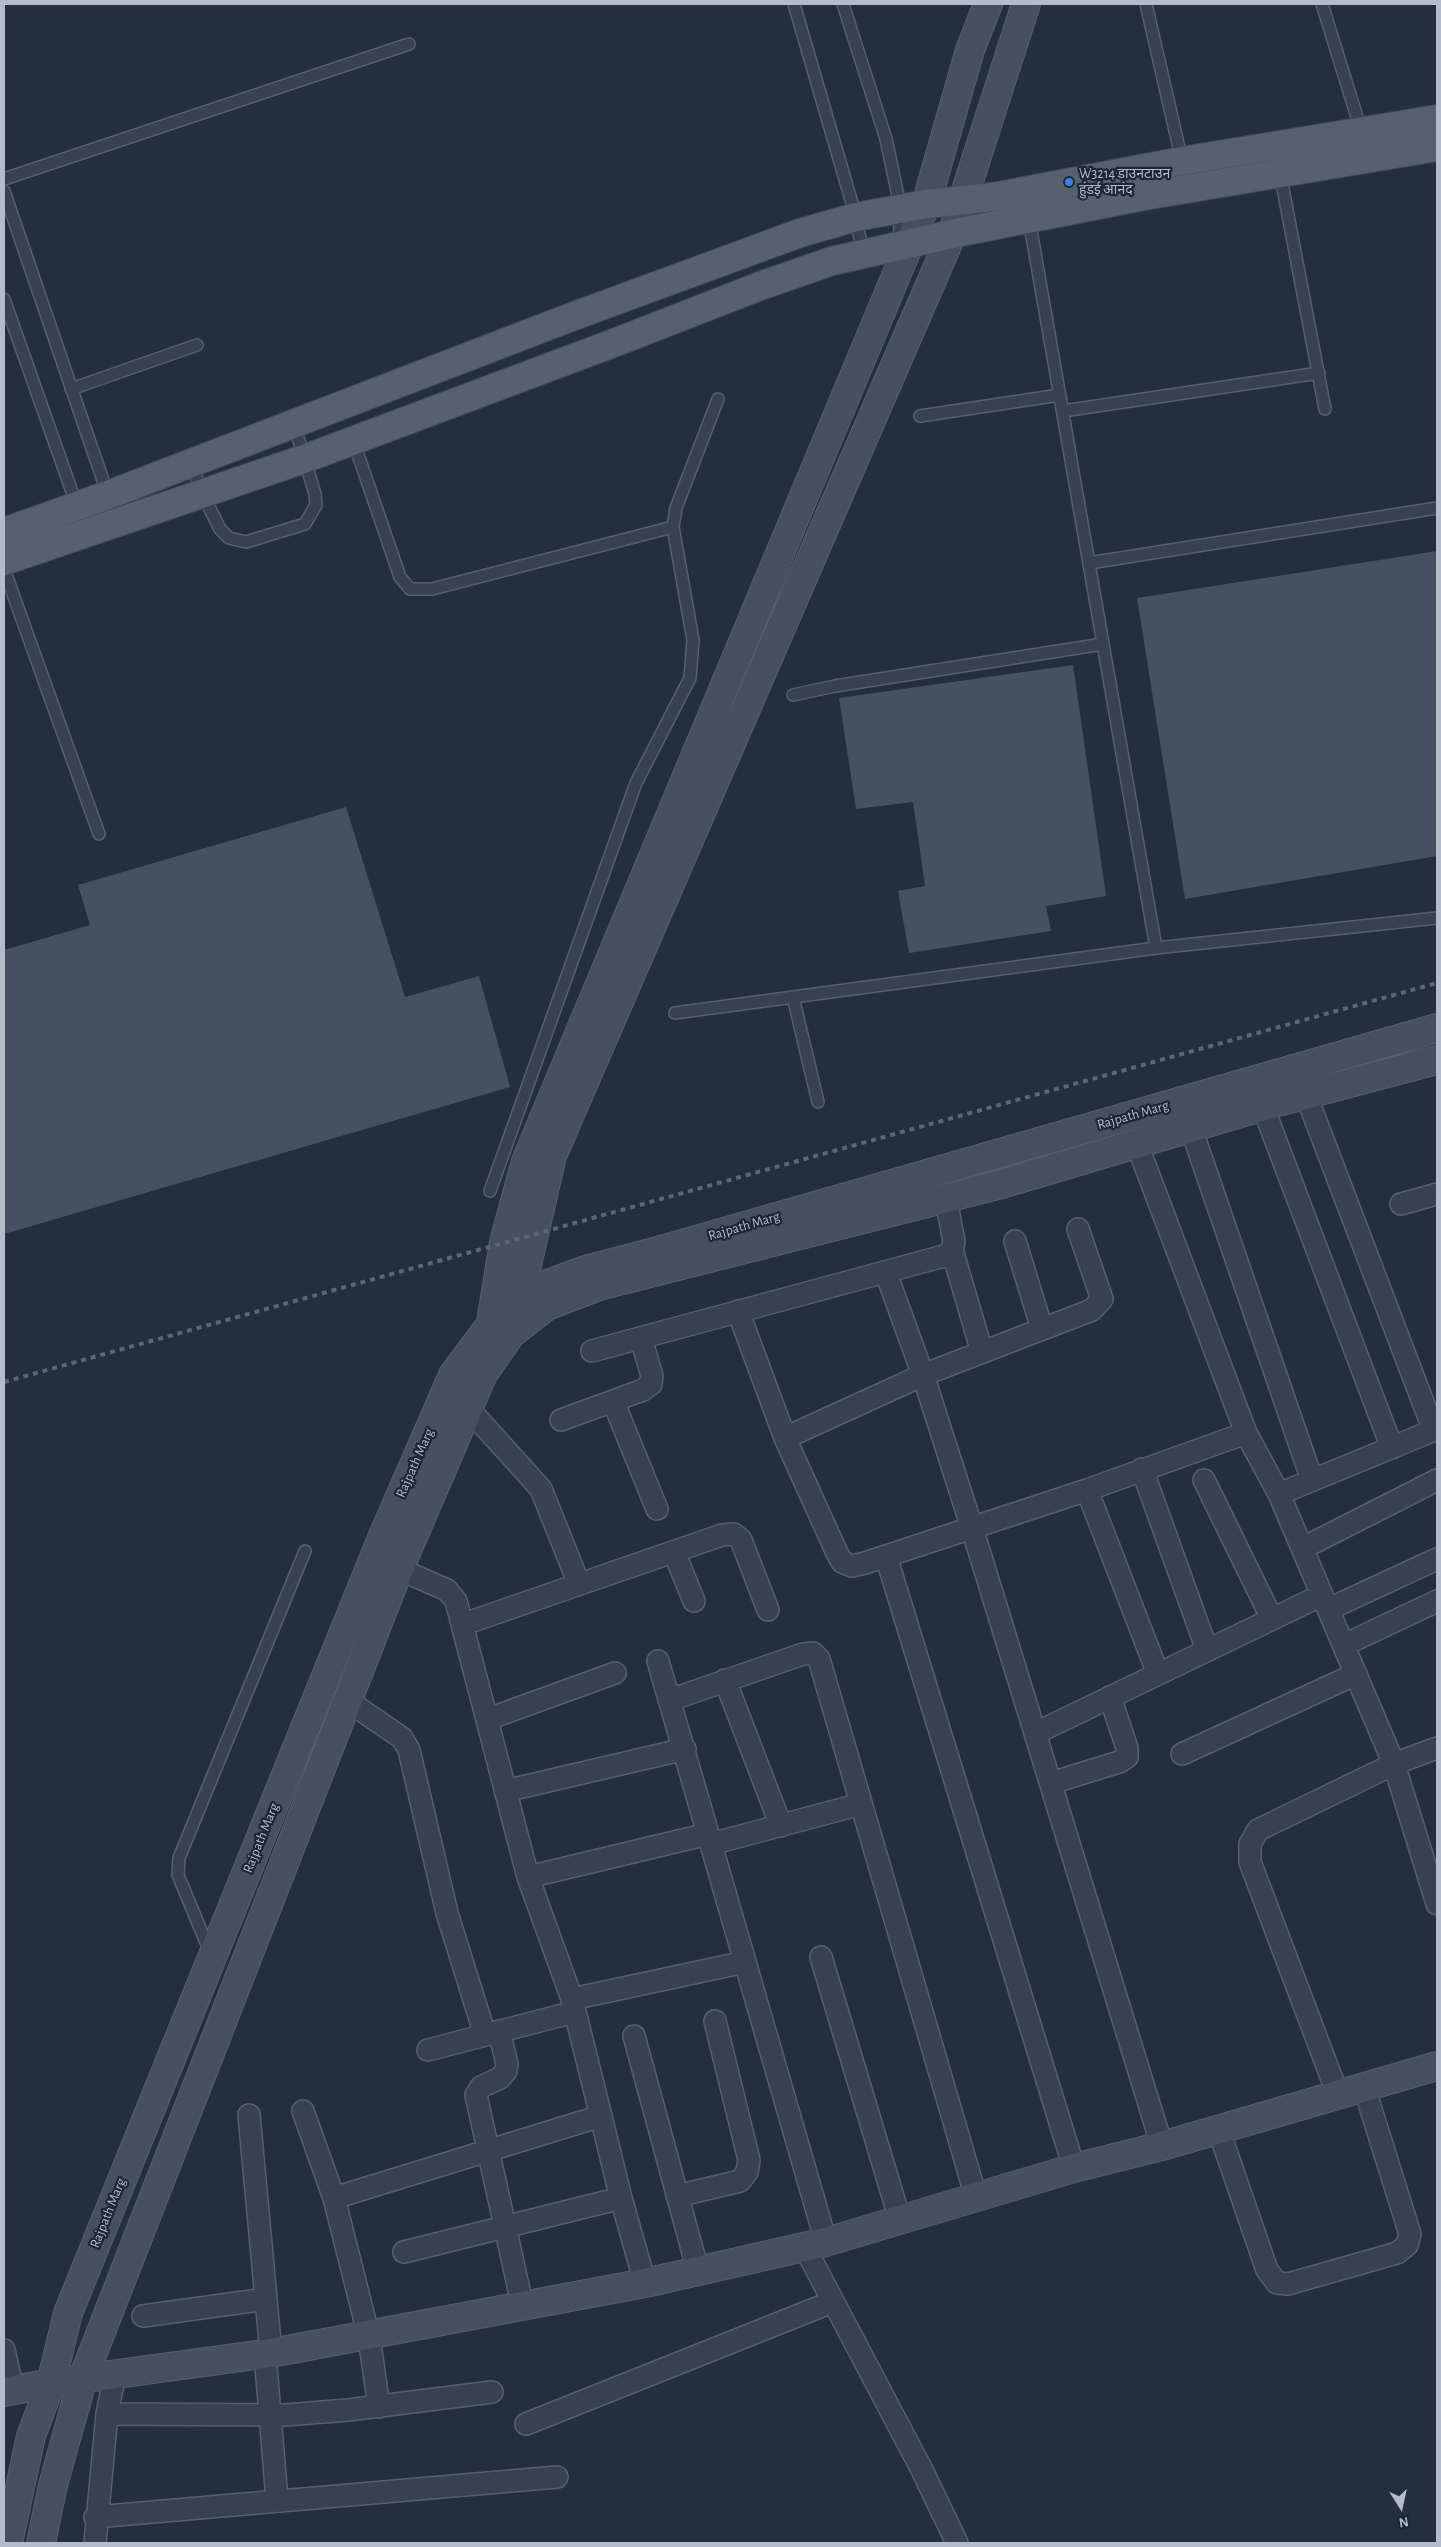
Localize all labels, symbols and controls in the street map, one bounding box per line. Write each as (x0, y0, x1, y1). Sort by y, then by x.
place label: W3214 डाउनटाउन हुंडई आनंद (1079, 166, 1170, 198)
marker: W3214 डाउनटाउन हुंडई आनंद (1063, 176, 1075, 188)
street label: Rajpath Marg (1095, 1097, 1171, 1133)
street label: Rajpath Marg (706, 1208, 782, 1244)
street label: Rajpath Marg (392, 1426, 438, 1500)
street label: Rajpath Marg (239, 1801, 283, 1875)
street label: Rajpath Marg (86, 2176, 130, 2250)
north arrow (1376, 2482, 1426, 2532)
text: N (1398, 2514, 1410, 2530)

